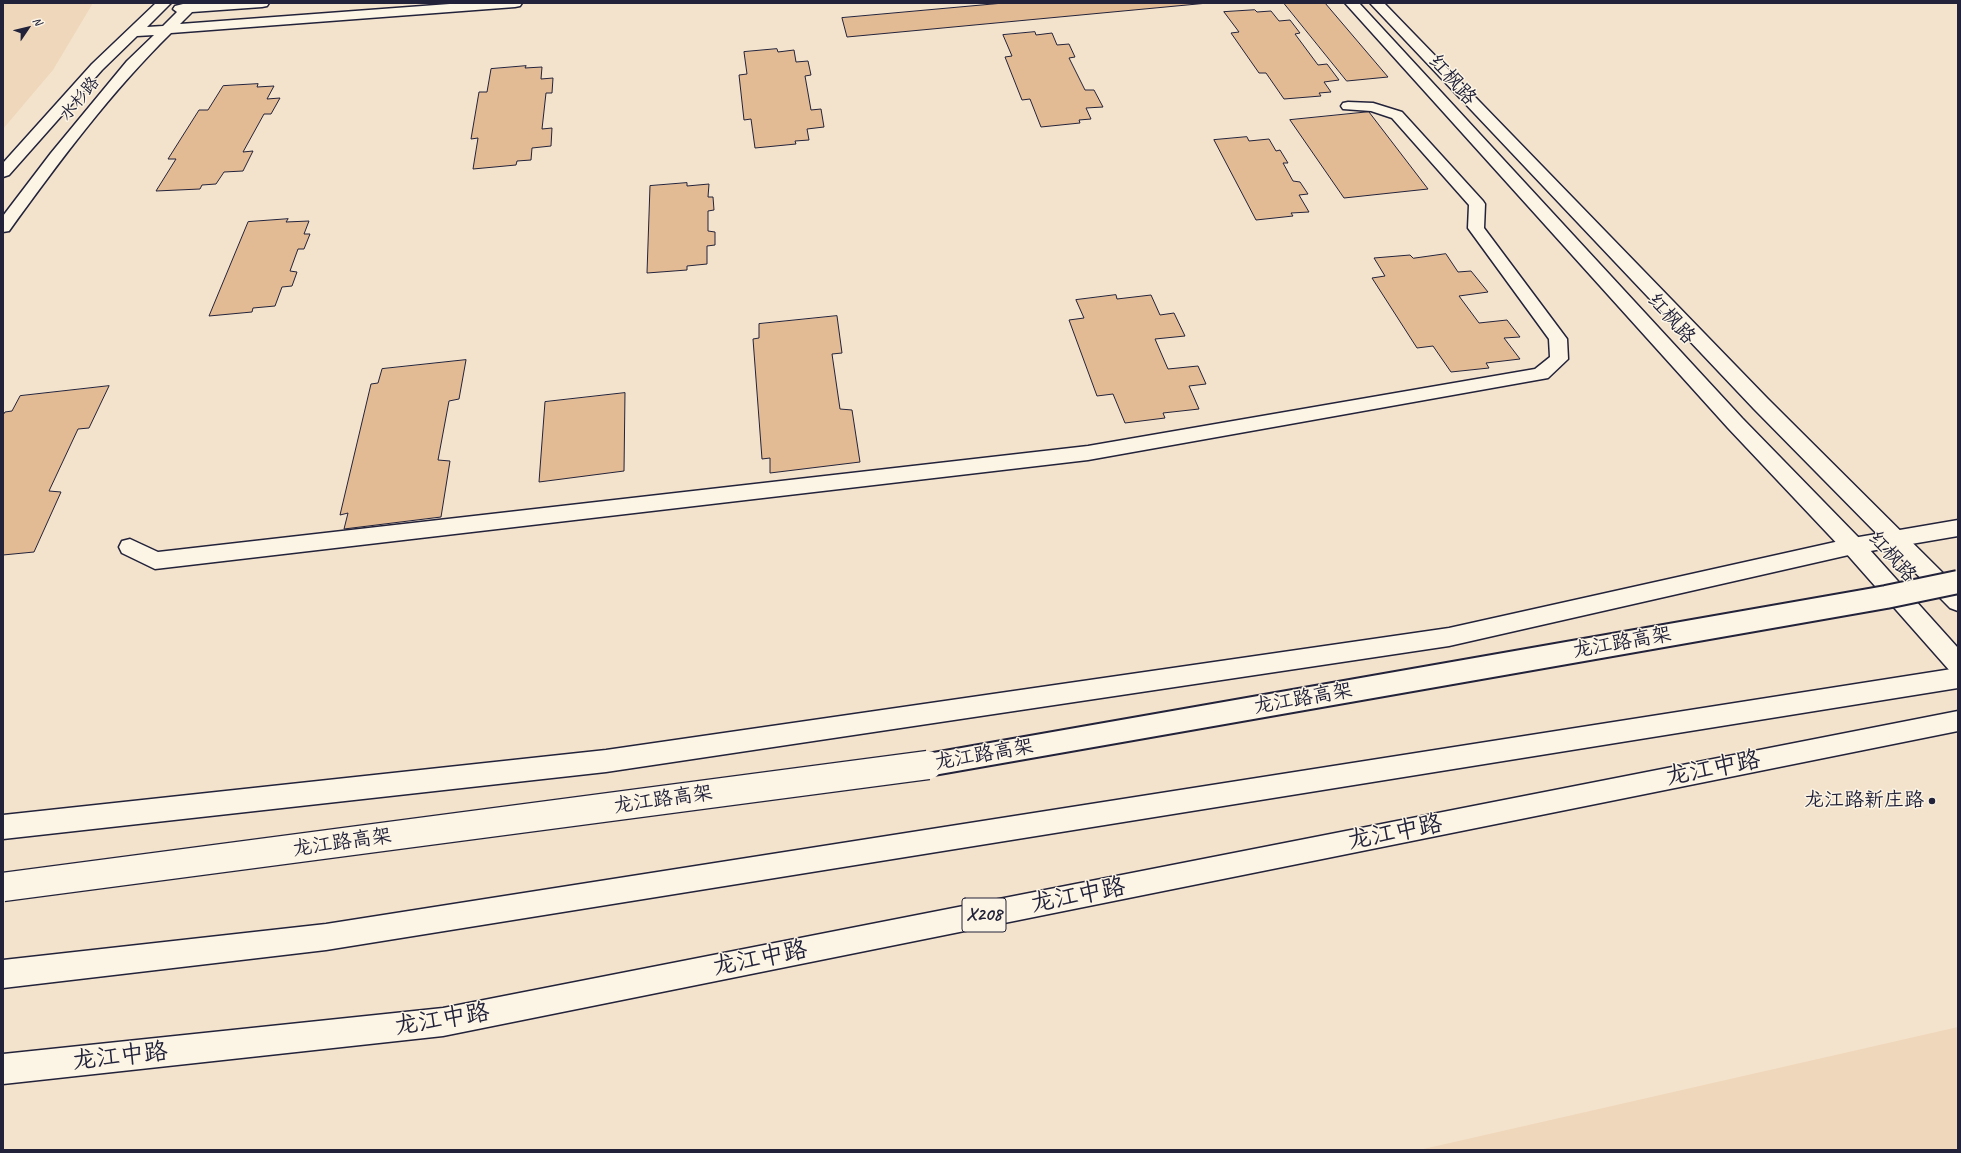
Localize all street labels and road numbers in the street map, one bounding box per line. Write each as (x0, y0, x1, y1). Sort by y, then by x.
street label: 红枫路 (1423, 50, 1481, 110)
street label: 水杉路 (56, 73, 104, 125)
street label: 红枫路 (1642, 289, 1700, 349)
street label: 红枫路 (1863, 527, 1921, 587)
street label: 龙江路高架 (1571, 622, 1673, 664)
street label: 龙江路高架 (1252, 678, 1354, 720)
street label: 龙江路高架 (933, 734, 1035, 776)
street label: 龙江中路 (1663, 746, 1763, 792)
street label: 龙江路高架 (612, 781, 714, 819)
street label: 龙江中路 (1345, 810, 1445, 856)
street label: 龙江路高架 (291, 824, 393, 862)
street label: 龙江中路 (1028, 873, 1128, 919)
road number: X208 (962, 898, 1006, 932)
street label: 龙江中路 (710, 936, 810, 982)
street label: 龙江中路 (392, 998, 492, 1042)
street label: 龙江中路 (71, 1038, 169, 1076)

